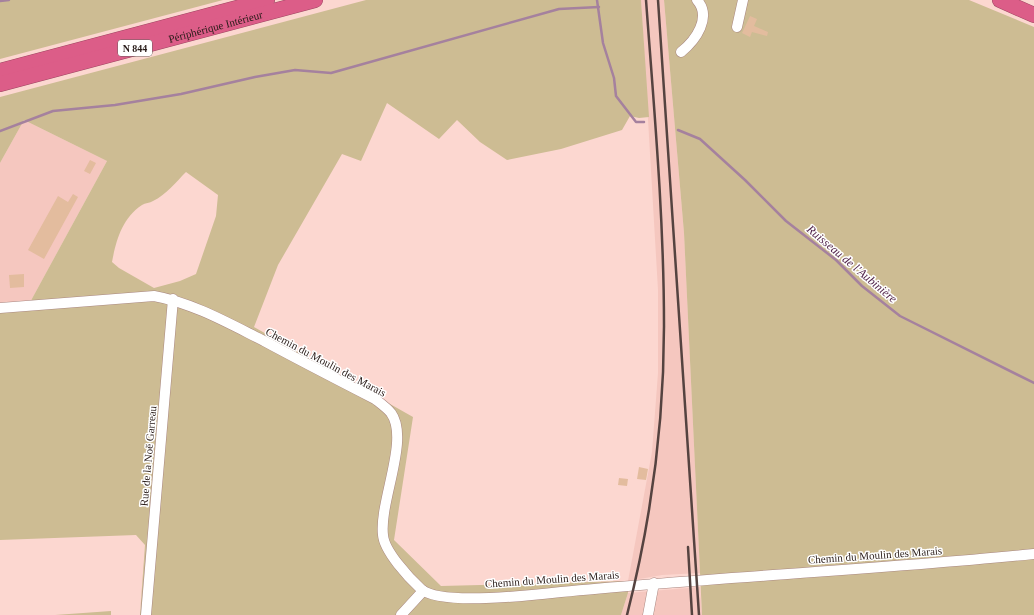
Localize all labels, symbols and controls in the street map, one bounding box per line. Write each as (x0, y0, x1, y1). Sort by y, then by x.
street label: Périphérique Intérieur (167, 8, 264, 45)
road number: N 844 (118, 40, 152, 56)
water label: Ruisseau de l'Aubinière (803, 222, 900, 306)
street label: Chemin du Moulin des Marais (264, 325, 388, 399)
street label: Rue de la Noë Garreau (138, 405, 158, 507)
street label: Chemin du Moulin des Marais (808, 544, 942, 566)
street label: Chemin du Moulin des Marais (485, 568, 619, 590)

